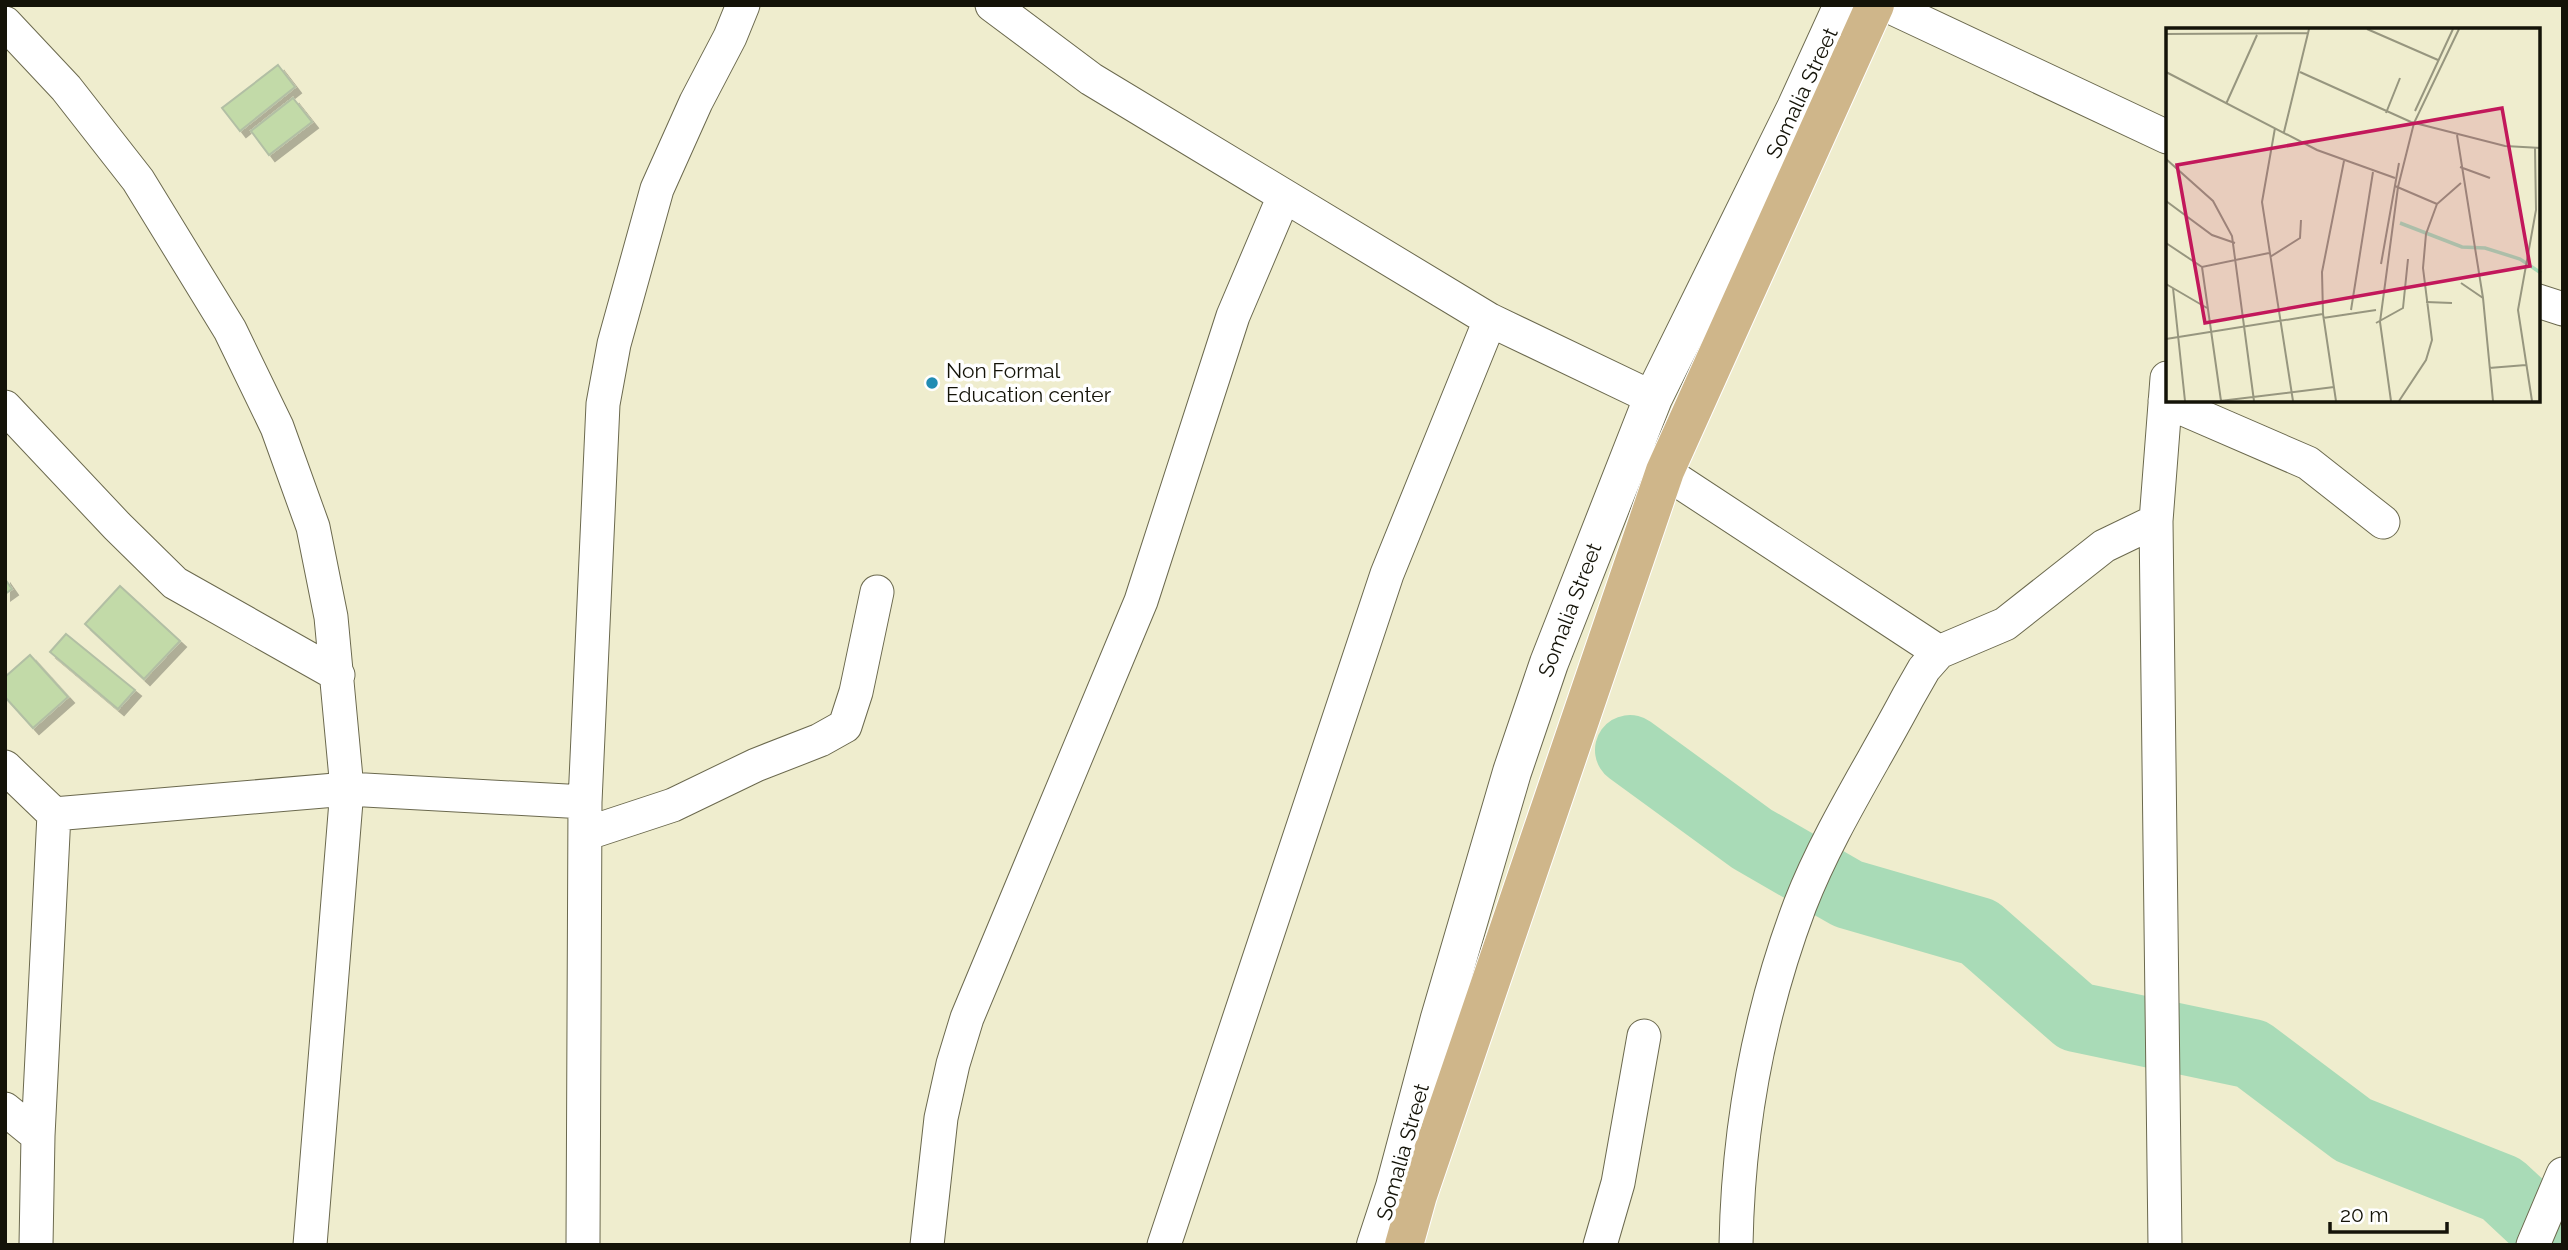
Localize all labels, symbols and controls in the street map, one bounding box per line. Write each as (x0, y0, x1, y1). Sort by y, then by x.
street label: Somalia Street (1760, 23, 1843, 162)
inset map (2166, 28, 2540, 402)
place label: Non Formal Education center (946, 358, 1112, 407)
marker: Non Formal Education center (924, 375, 940, 391)
street label: Somalia Street (1533, 539, 1607, 680)
street label: Somalia Street (1371, 1081, 1434, 1223)
scale bar (2330, 1190, 2447, 1234)
text: 20 m (2340, 1202, 2388, 1227)

